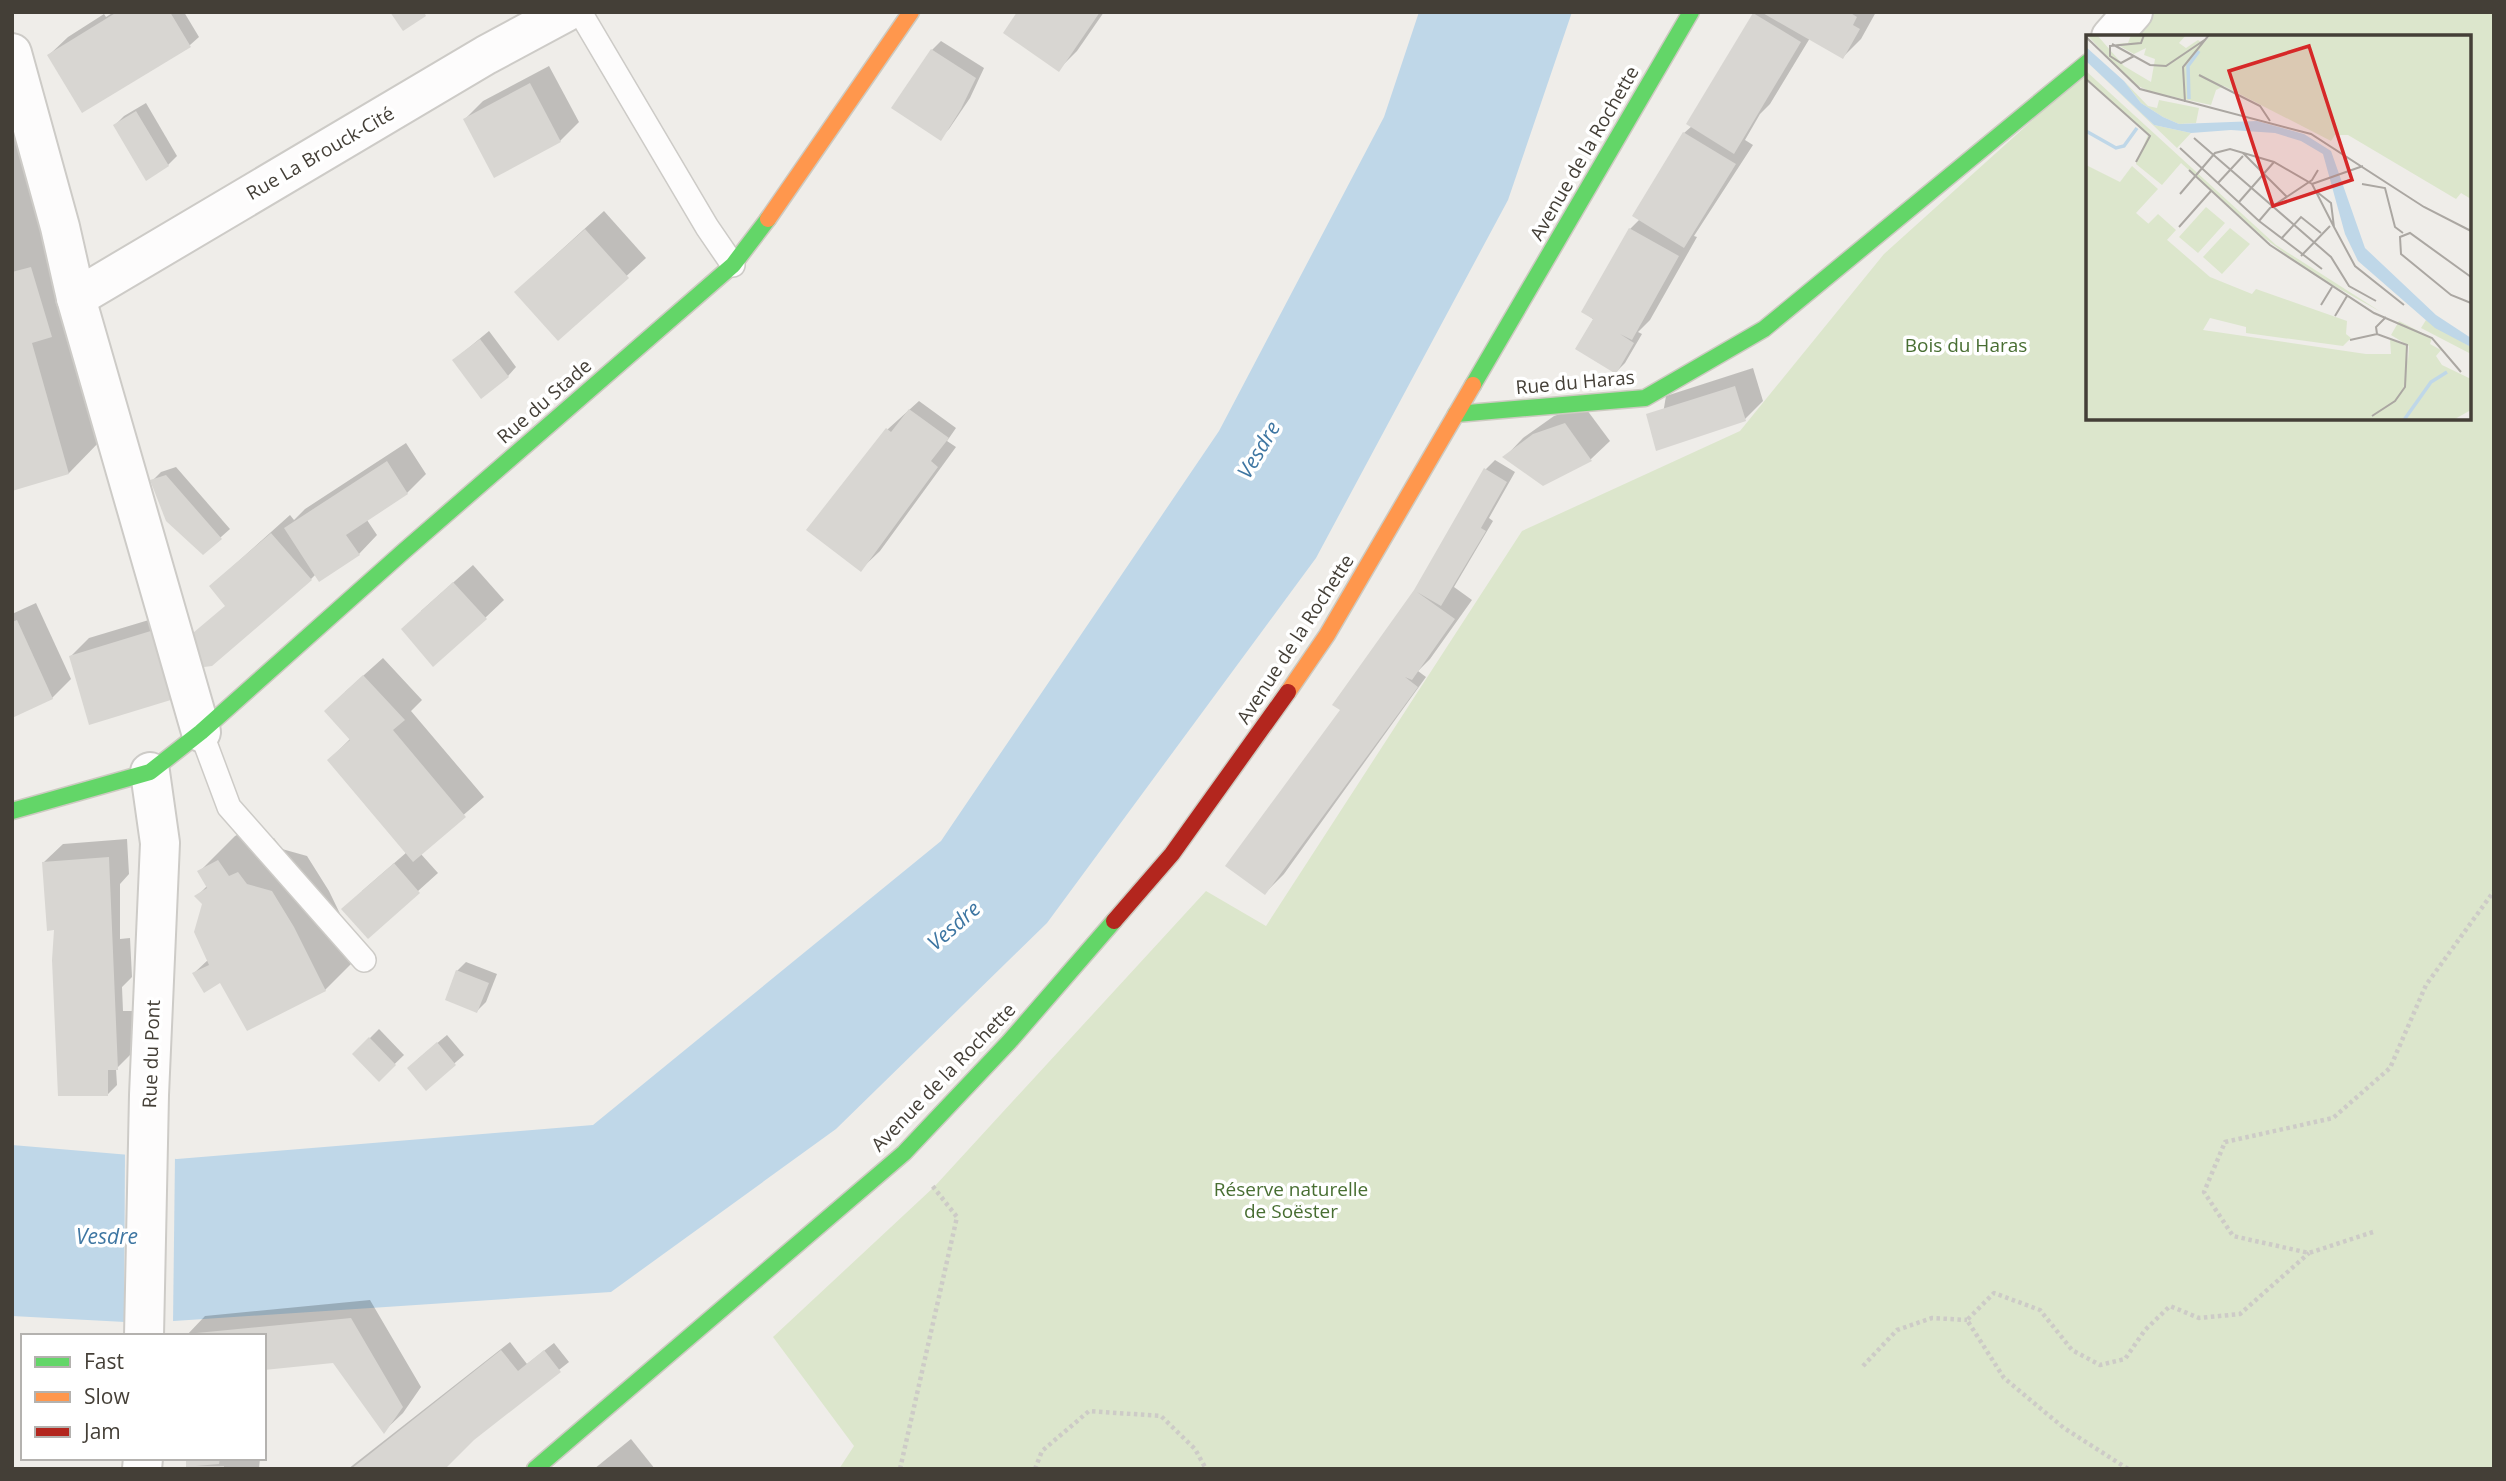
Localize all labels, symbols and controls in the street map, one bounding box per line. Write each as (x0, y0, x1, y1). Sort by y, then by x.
inset map (2086, 35, 2471, 420)
street label: Avenue de la Rochette (1523, 61, 1645, 245)
street label: Rue La Brouck-Cité (241, 100, 399, 206)
park label: Bois du Haras (1905, 332, 2027, 358)
street label: Rue du Stade (491, 353, 597, 449)
street label: Rue du Haras (1515, 364, 1635, 400)
water label: Vesdre (1230, 416, 1286, 483)
street label: Avenue de la Rochette (1230, 549, 1360, 729)
water label: Vesdre (921, 894, 986, 956)
street label: Avenue de la Rochette (865, 997, 1021, 1157)
street label: Rue du Pont (136, 999, 166, 1109)
park label: Réserve naturelle de Soëster (1214, 1176, 1368, 1224)
water label: Vesdre (76, 1222, 138, 1250)
legend (21, 1334, 266, 1460)
text: Fast (84, 1347, 124, 1375)
text: Slow (84, 1382, 130, 1410)
text: Jam (82, 1417, 121, 1445)

